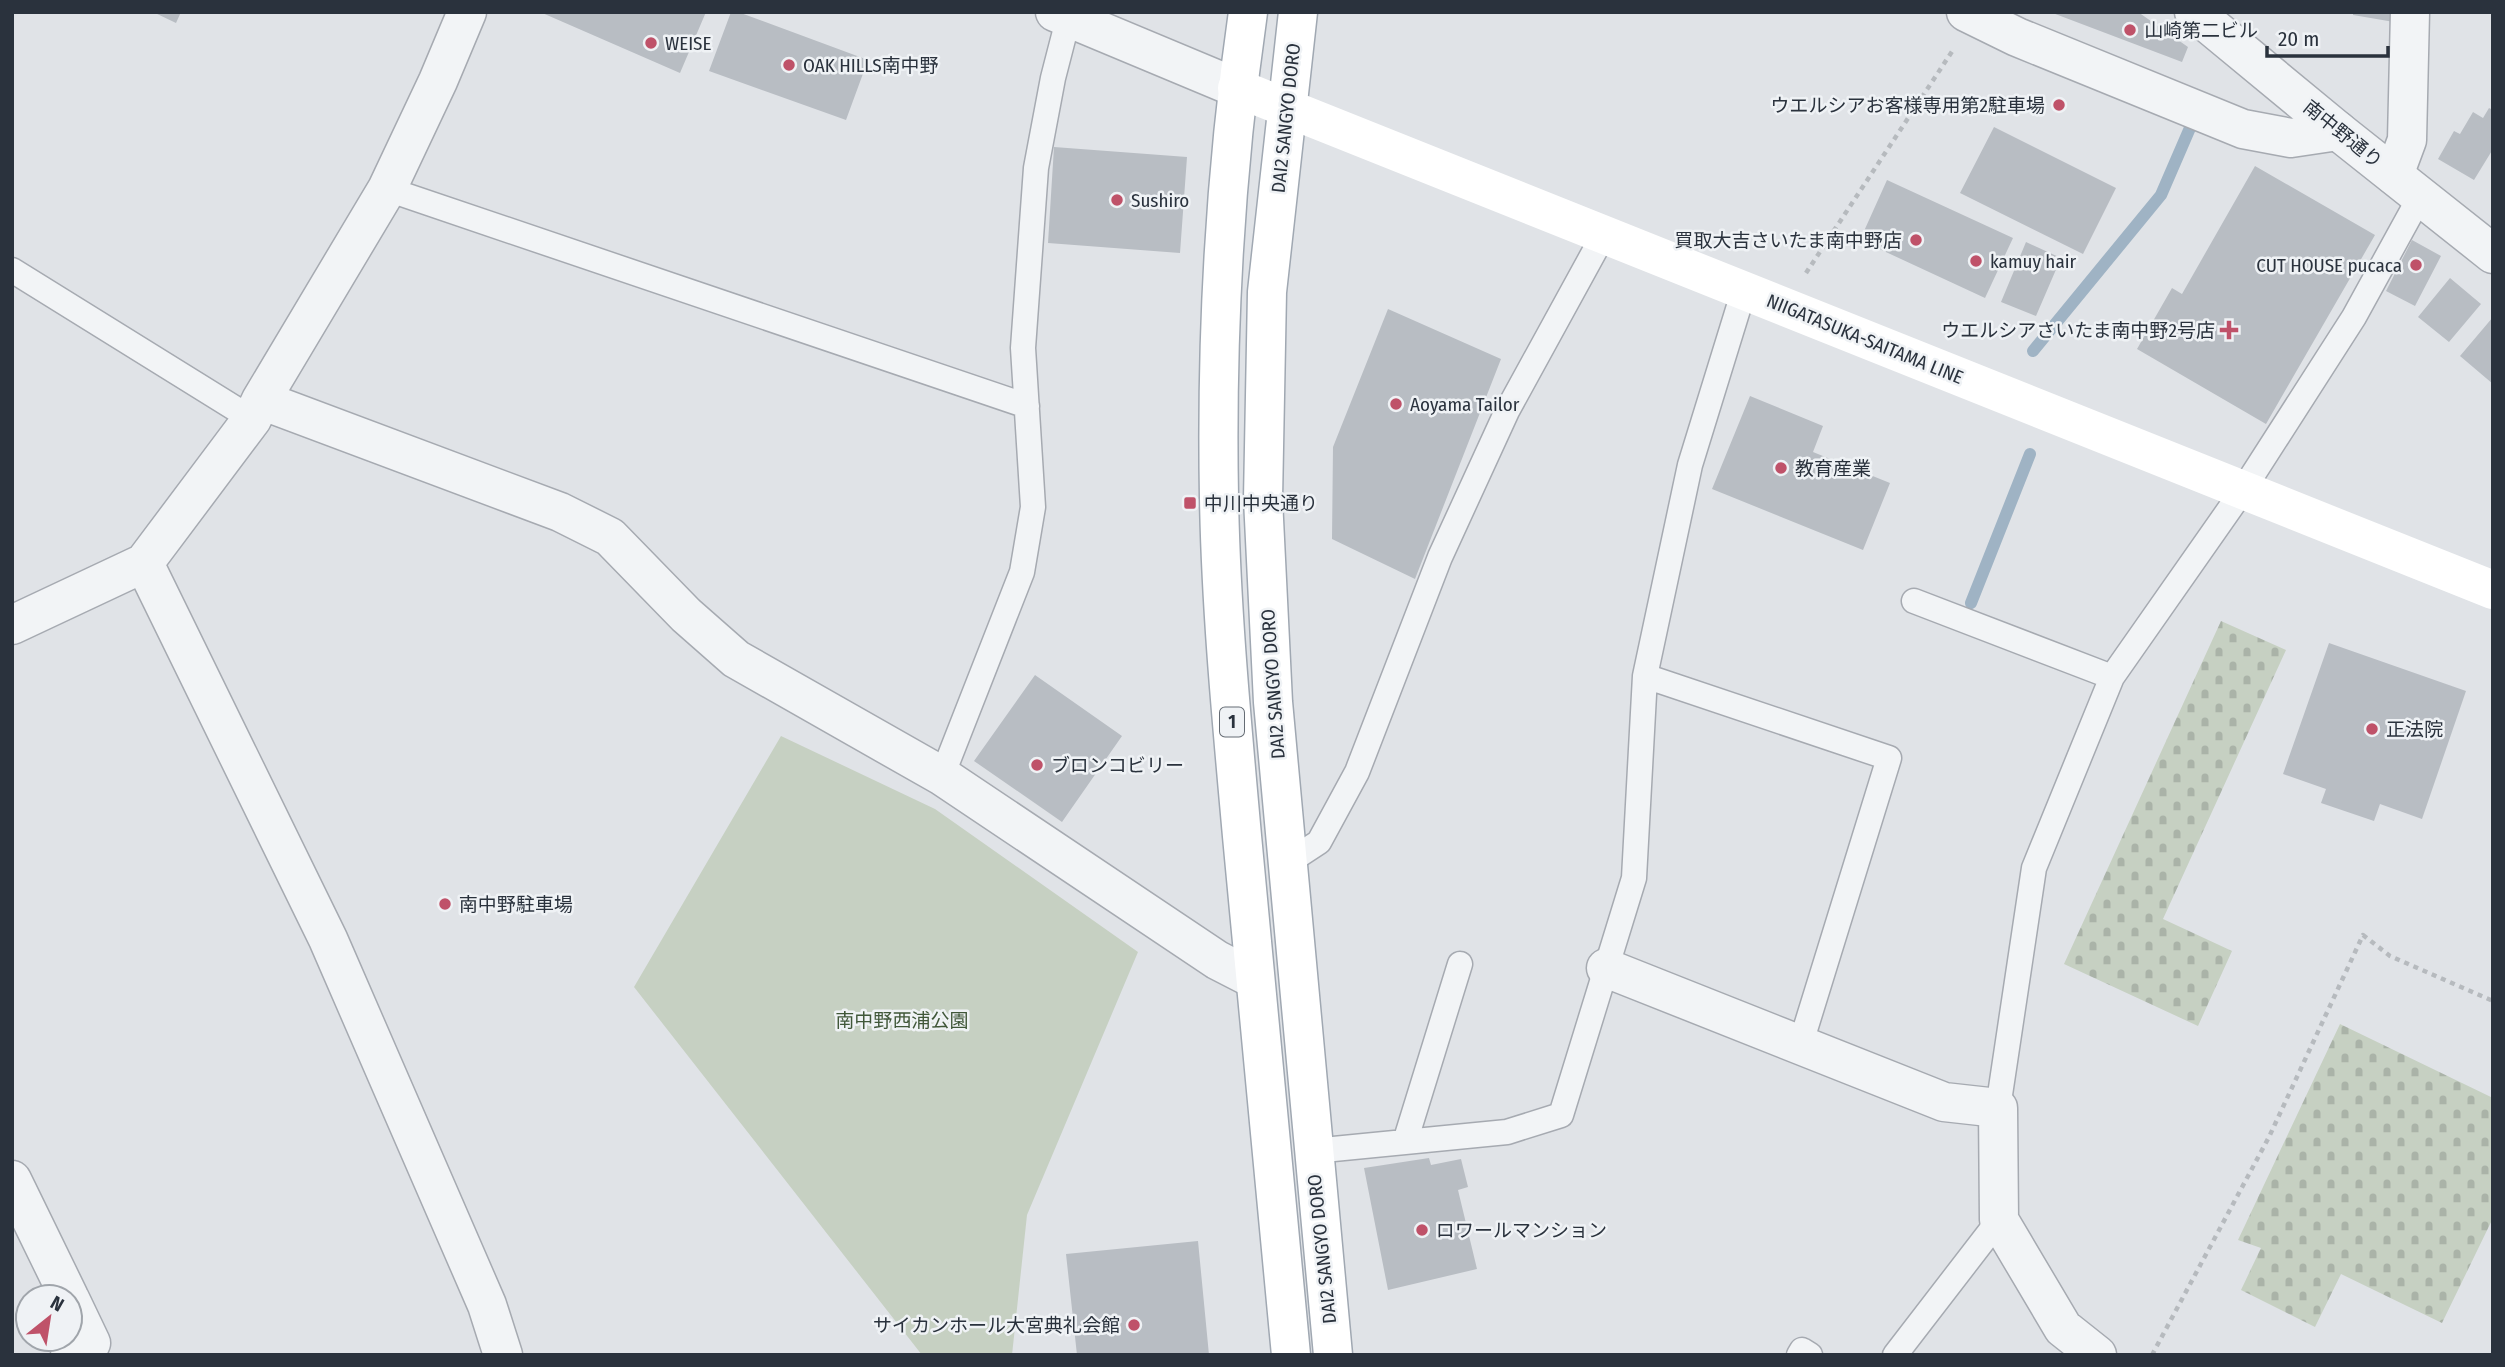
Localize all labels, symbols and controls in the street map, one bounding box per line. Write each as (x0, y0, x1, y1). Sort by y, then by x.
scale bar (2267, 14, 2388, 58)
place label: 山崎第二ビル (2144, 19, 2258, 42)
marker: 山崎第二ビル (2122, 22, 2138, 38)
text: 20 m (2278, 26, 2319, 52)
place label: WEISE (665, 32, 712, 55)
marker: WEISE (643, 35, 659, 51)
street label: DAI2 SANGYO DORO (1267, 42, 1305, 194)
place label: OAK HILLS南中野 (803, 54, 939, 77)
marker: OAK HILLS南中野 (781, 57, 797, 73)
place label: ウエルシアお客様専用第2駐車場 (1771, 94, 2045, 117)
street label: 南中野通り (2299, 95, 2387, 173)
marker: ウエルシアお客様専用第2駐車場 (2051, 97, 2067, 113)
place label: Sushiro (1131, 189, 1189, 212)
marker: Sushiro (1109, 192, 1125, 208)
place label: 買取大吉さいたま南中野店 (1675, 229, 1902, 252)
marker: 買取大吉さいたま南中野店 (1908, 232, 1924, 248)
place label: kamuy hair (1990, 250, 2076, 273)
marker: kamuy hair (1968, 253, 1984, 269)
place label: CUT HOUSE pucaca (2256, 254, 2402, 277)
marker: CUT HOUSE pucaca (2408, 257, 2424, 273)
street label: NIIGATASUKA-SAITAMA LINE (1763, 289, 1967, 389)
place label: ウエルシアさいたま南中野2号店 (1941, 319, 2215, 342)
marker: ウエルシアさいたま南中野2号店 (2221, 322, 2237, 338)
place label: Aoyama Tailor (1410, 393, 1520, 416)
marker: Aoyama Tailor (1388, 396, 1404, 412)
place label: 教育産業 (1795, 457, 1871, 480)
marker: 教育産業 (1773, 460, 1789, 476)
place label: 中川中央通り (1204, 492, 1318, 515)
marker: 中川中央通り (1182, 495, 1198, 511)
street label: DAI2 SANGYO DORO (1256, 608, 1290, 760)
road number: 1 (1220, 708, 1244, 736)
place label: 正法院 (2386, 718, 2443, 741)
marker: 正法院 (2364, 721, 2380, 737)
place label: ブロンコビリー (1051, 754, 1184, 777)
marker: ブロンコビリー (1029, 757, 1045, 773)
place label: 南中野駐車場 (459, 893, 573, 916)
marker: 南中野駐車場 (437, 896, 453, 912)
park label: 南中野西浦公園 (835, 1009, 969, 1032)
street label: DAI2 SANGYO DORO (1303, 1173, 1341, 1325)
place label: ロワールマンション (1436, 1219, 1607, 1242)
marker: ロワールマンション (1414, 1222, 1430, 1238)
north arrow (14, 1283, 84, 1353)
text: N (47, 1291, 68, 1317)
place label: サイカンホール大宮典礼会館 (873, 1314, 1120, 1337)
marker: サイカンホール大宮典礼会館 (1126, 1317, 1142, 1333)

